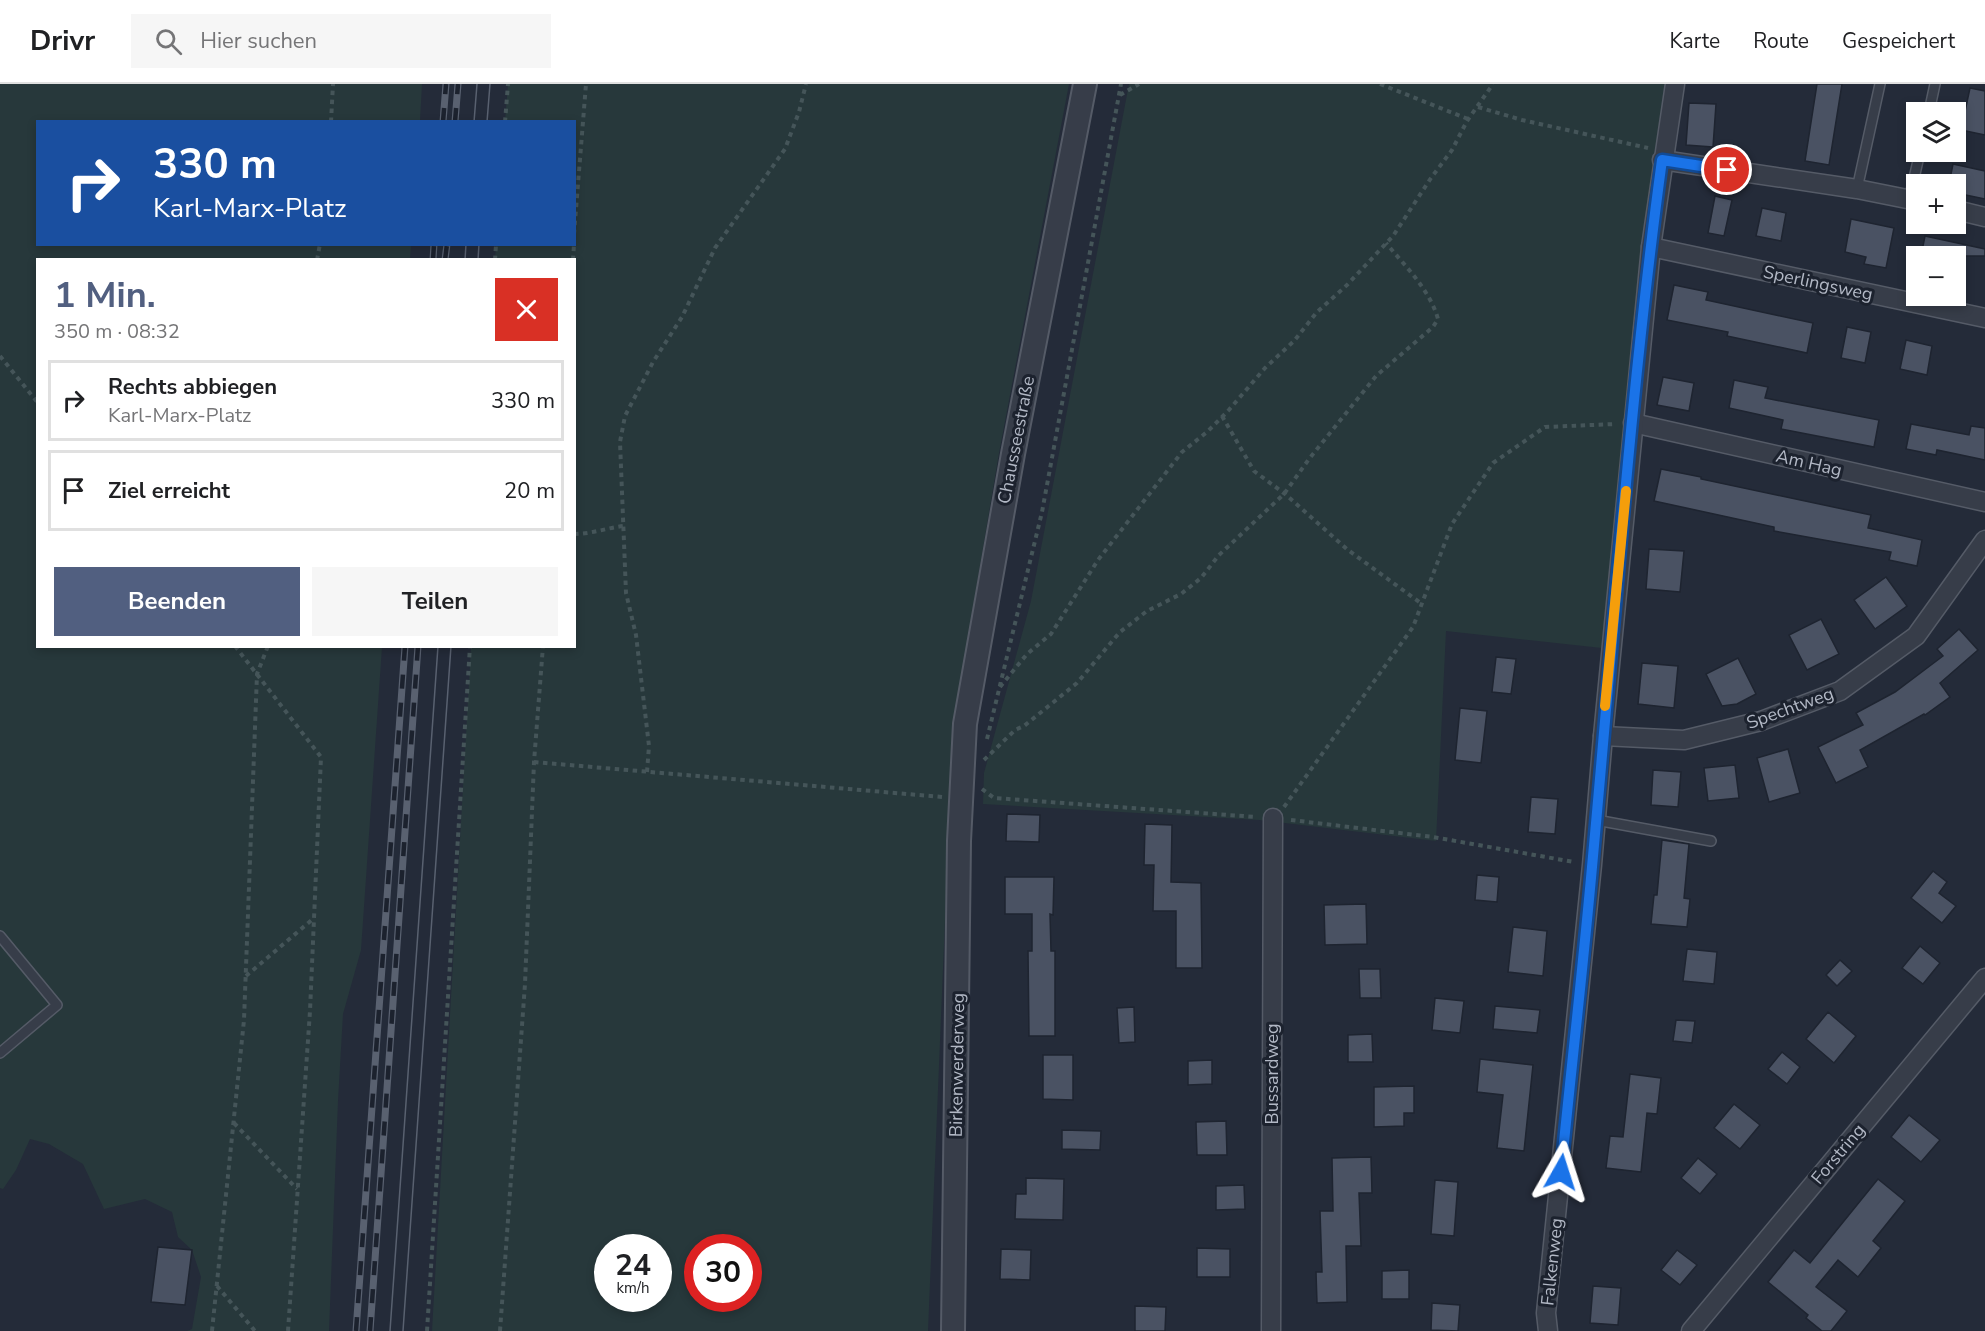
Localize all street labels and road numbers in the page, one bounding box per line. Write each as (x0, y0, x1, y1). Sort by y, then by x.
street label: Sperlingsweg (1761, 260, 1875, 306)
street label: Chausseestraße (992, 374, 1040, 506)
street label: Am Hag (1774, 444, 1844, 482)
street label: Spechtweg (1743, 681, 1837, 735)
street label: Birkenwerderweg (944, 993, 970, 1137)
street label: Bussardweg (1260, 1023, 1284, 1125)
street label: Forstring (1806, 1119, 1870, 1189)
street label: Falkenweg (1535, 1217, 1569, 1307)

